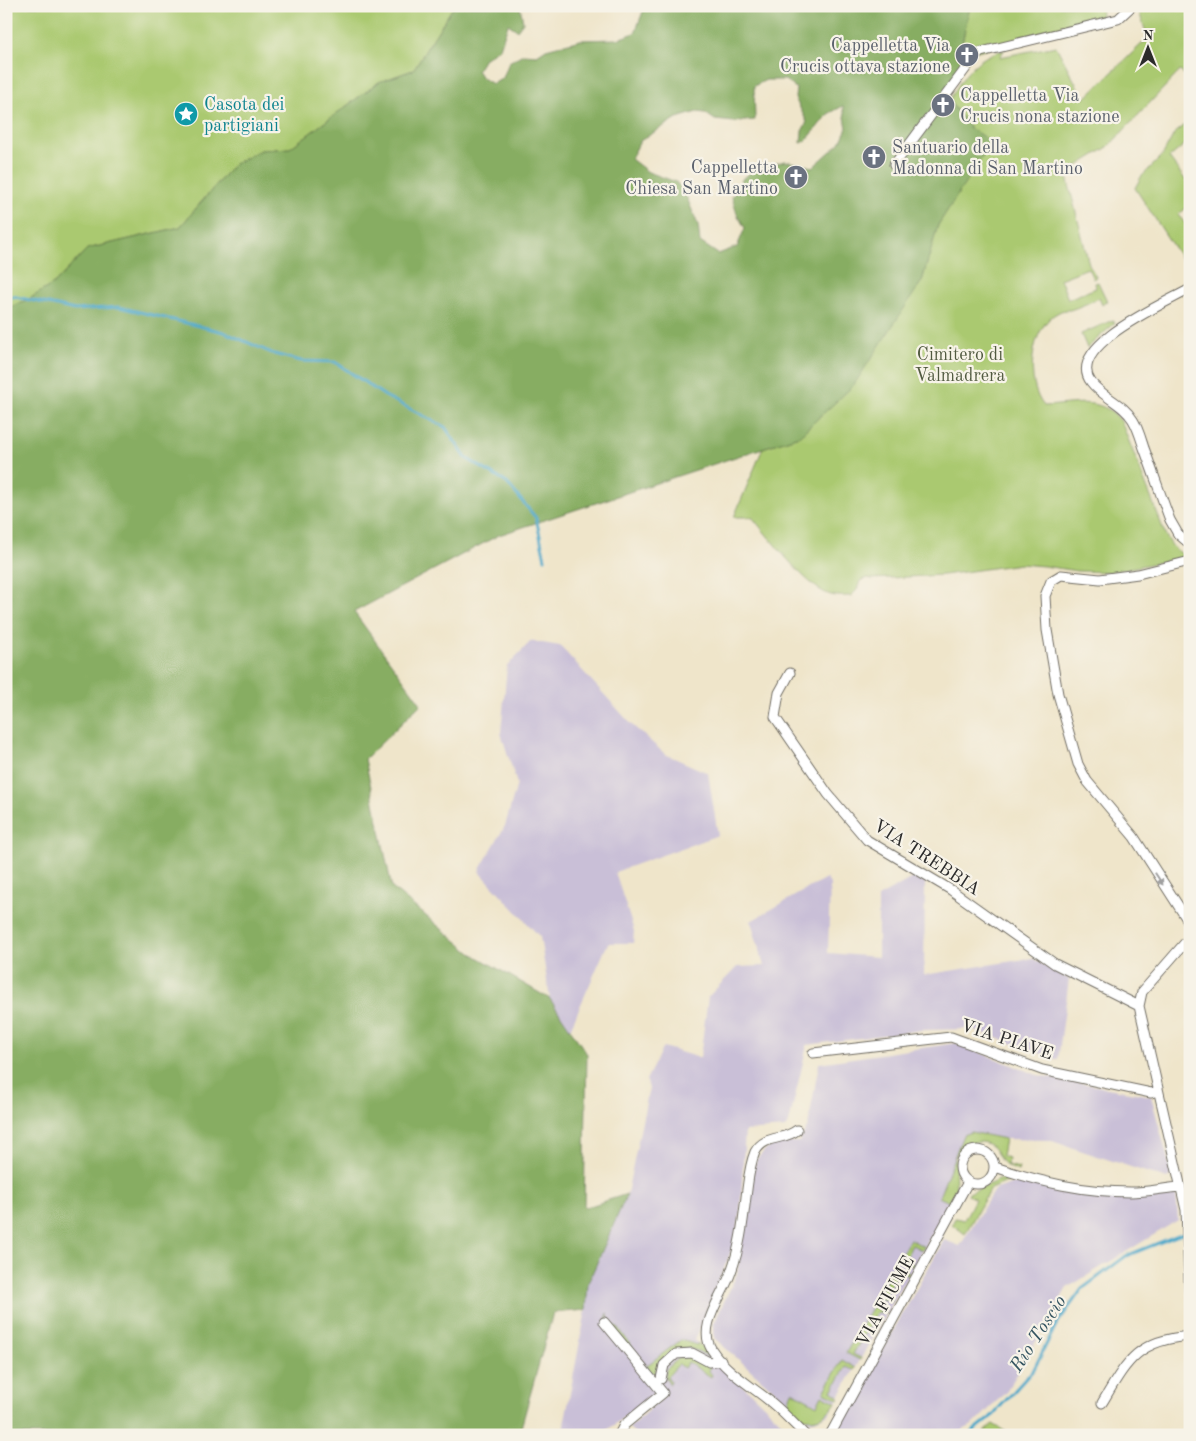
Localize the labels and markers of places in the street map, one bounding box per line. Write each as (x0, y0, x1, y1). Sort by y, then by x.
place label: Cappelletta Via Crucis ottava stazione (780, 37, 950, 76)
church icon: Cappelletta Via Crucis ottava stazione (954, 42, 980, 68)
place label: Cappelletta Via Crucis nona stazione (960, 87, 1120, 126)
church icon: Cappelletta Via Crucis nona stazione (930, 92, 956, 118)
place label: Casota dei partigiani (204, 96, 285, 135)
place icon: Casota dei partigiani (173, 101, 199, 127)
place label: Santuario della Madonna di San Martino (892, 139, 1083, 178)
church icon: Santuario della Madonna di San Martino (861, 144, 887, 170)
place label: Cappelletta Chiesa San Martino (625, 159, 778, 198)
church icon: Cappelletta Chiesa San Martino (783, 164, 809, 190)

